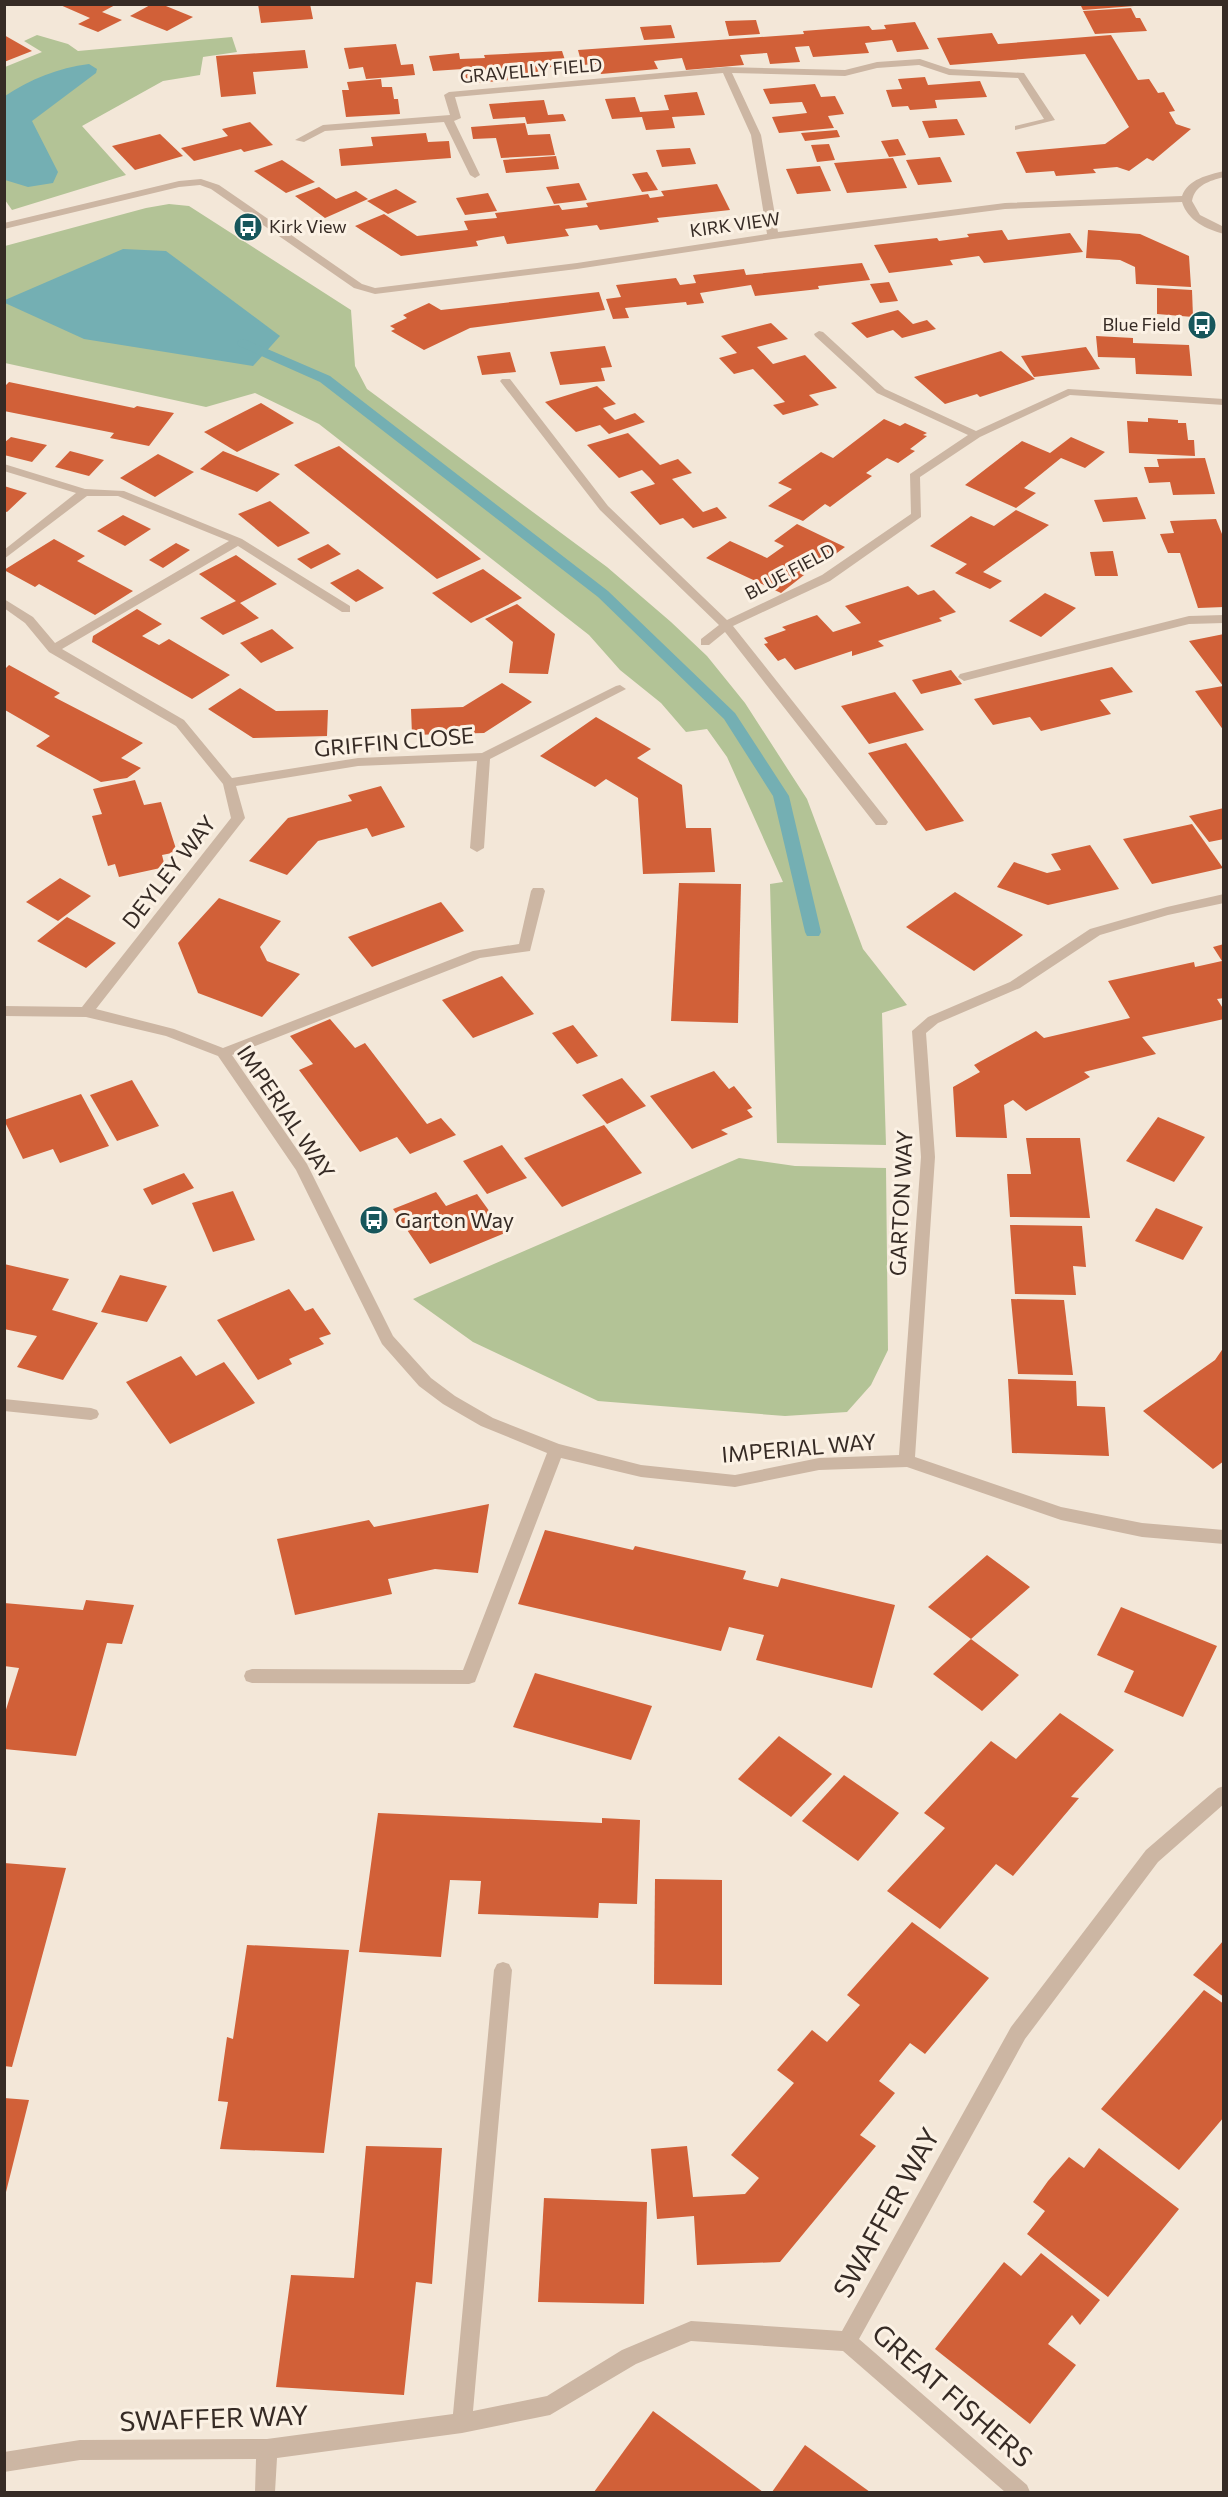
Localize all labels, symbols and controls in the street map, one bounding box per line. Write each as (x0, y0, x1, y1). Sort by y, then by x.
street label: GRAVELLY FIELD (459, 53, 603, 87)
street label: KIRK VIEW (688, 207, 782, 241)
bus stop icon: Kirk View (232, 211, 264, 243)
place label: Kirk View (269, 215, 347, 237)
bus stop icon: Blue Field (1186, 309, 1218, 341)
place label: Blue Field (1102, 313, 1181, 335)
street label: BLUE FIELD (741, 538, 838, 604)
street label: GRIFFIN CLOSE (313, 721, 475, 762)
street label: DEYLEY WAY (116, 810, 221, 934)
street label: IMPERIAL WAY (232, 1040, 341, 1184)
street label: GARTON WAY (883, 1129, 918, 1277)
bus stop icon: Garton Way (358, 1204, 390, 1236)
place label: Garton Way (395, 1206, 514, 1233)
street label: IMPERIAL WAY (720, 1427, 878, 1468)
street label: SWAFFER WAY (825, 2122, 946, 2303)
street label: GREAT FISHERS (866, 2316, 1040, 2473)
street label: SWAFFER WAY (119, 2398, 309, 2437)

